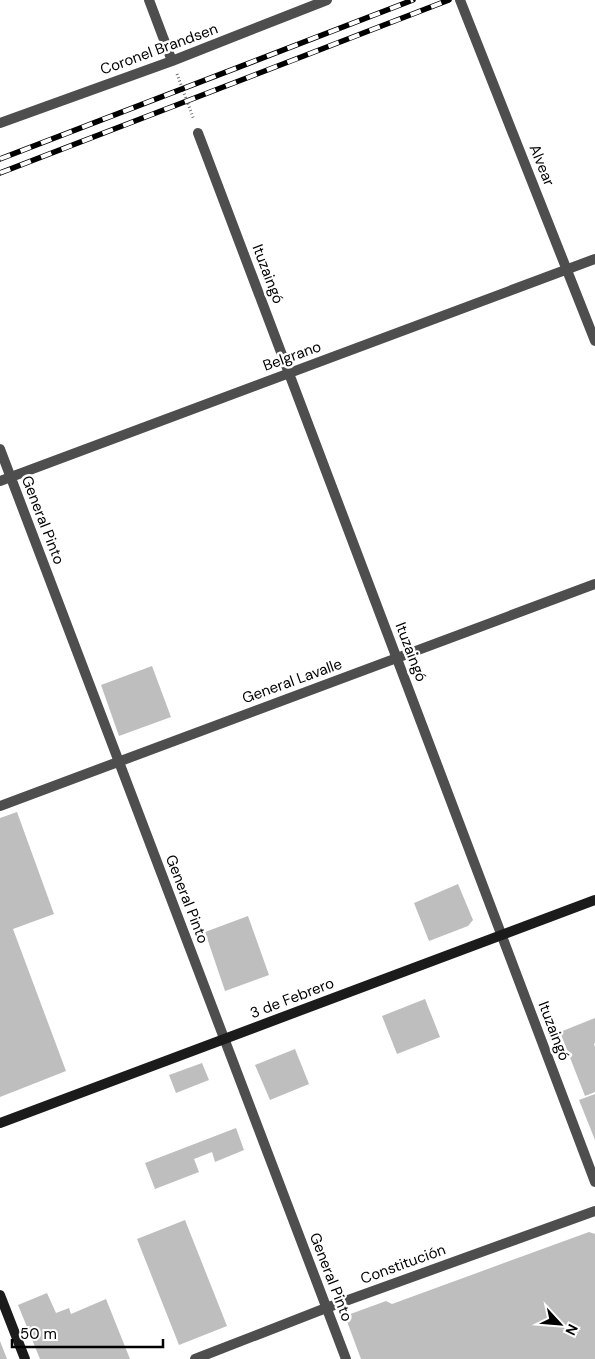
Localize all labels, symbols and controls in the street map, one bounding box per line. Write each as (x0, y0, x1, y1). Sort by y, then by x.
street label: Coronel Brandsen (97, 18, 221, 80)
street label: Alvear (525, 141, 560, 189)
street label: Ituzaingó (248, 241, 289, 307)
street label: Belgrano (260, 336, 324, 376)
street label: General Pinto (17, 473, 69, 567)
street label: Ituzaingó (391, 619, 432, 685)
street label: General Lavalle (239, 654, 345, 708)
street label: General Pinto (161, 852, 213, 946)
street label: 3 de Febrero (247, 973, 337, 1023)
street label: Ituzaingó (534, 998, 575, 1064)
street label: General Pinto (305, 1230, 357, 1324)
street label: Constitución (358, 1239, 448, 1289)
north arrow (535, 1299, 585, 1349)
scale bar (12, 1316, 164, 1348)
text: N (561, 1321, 582, 1338)
text: 50 m (20, 1324, 57, 1344)

